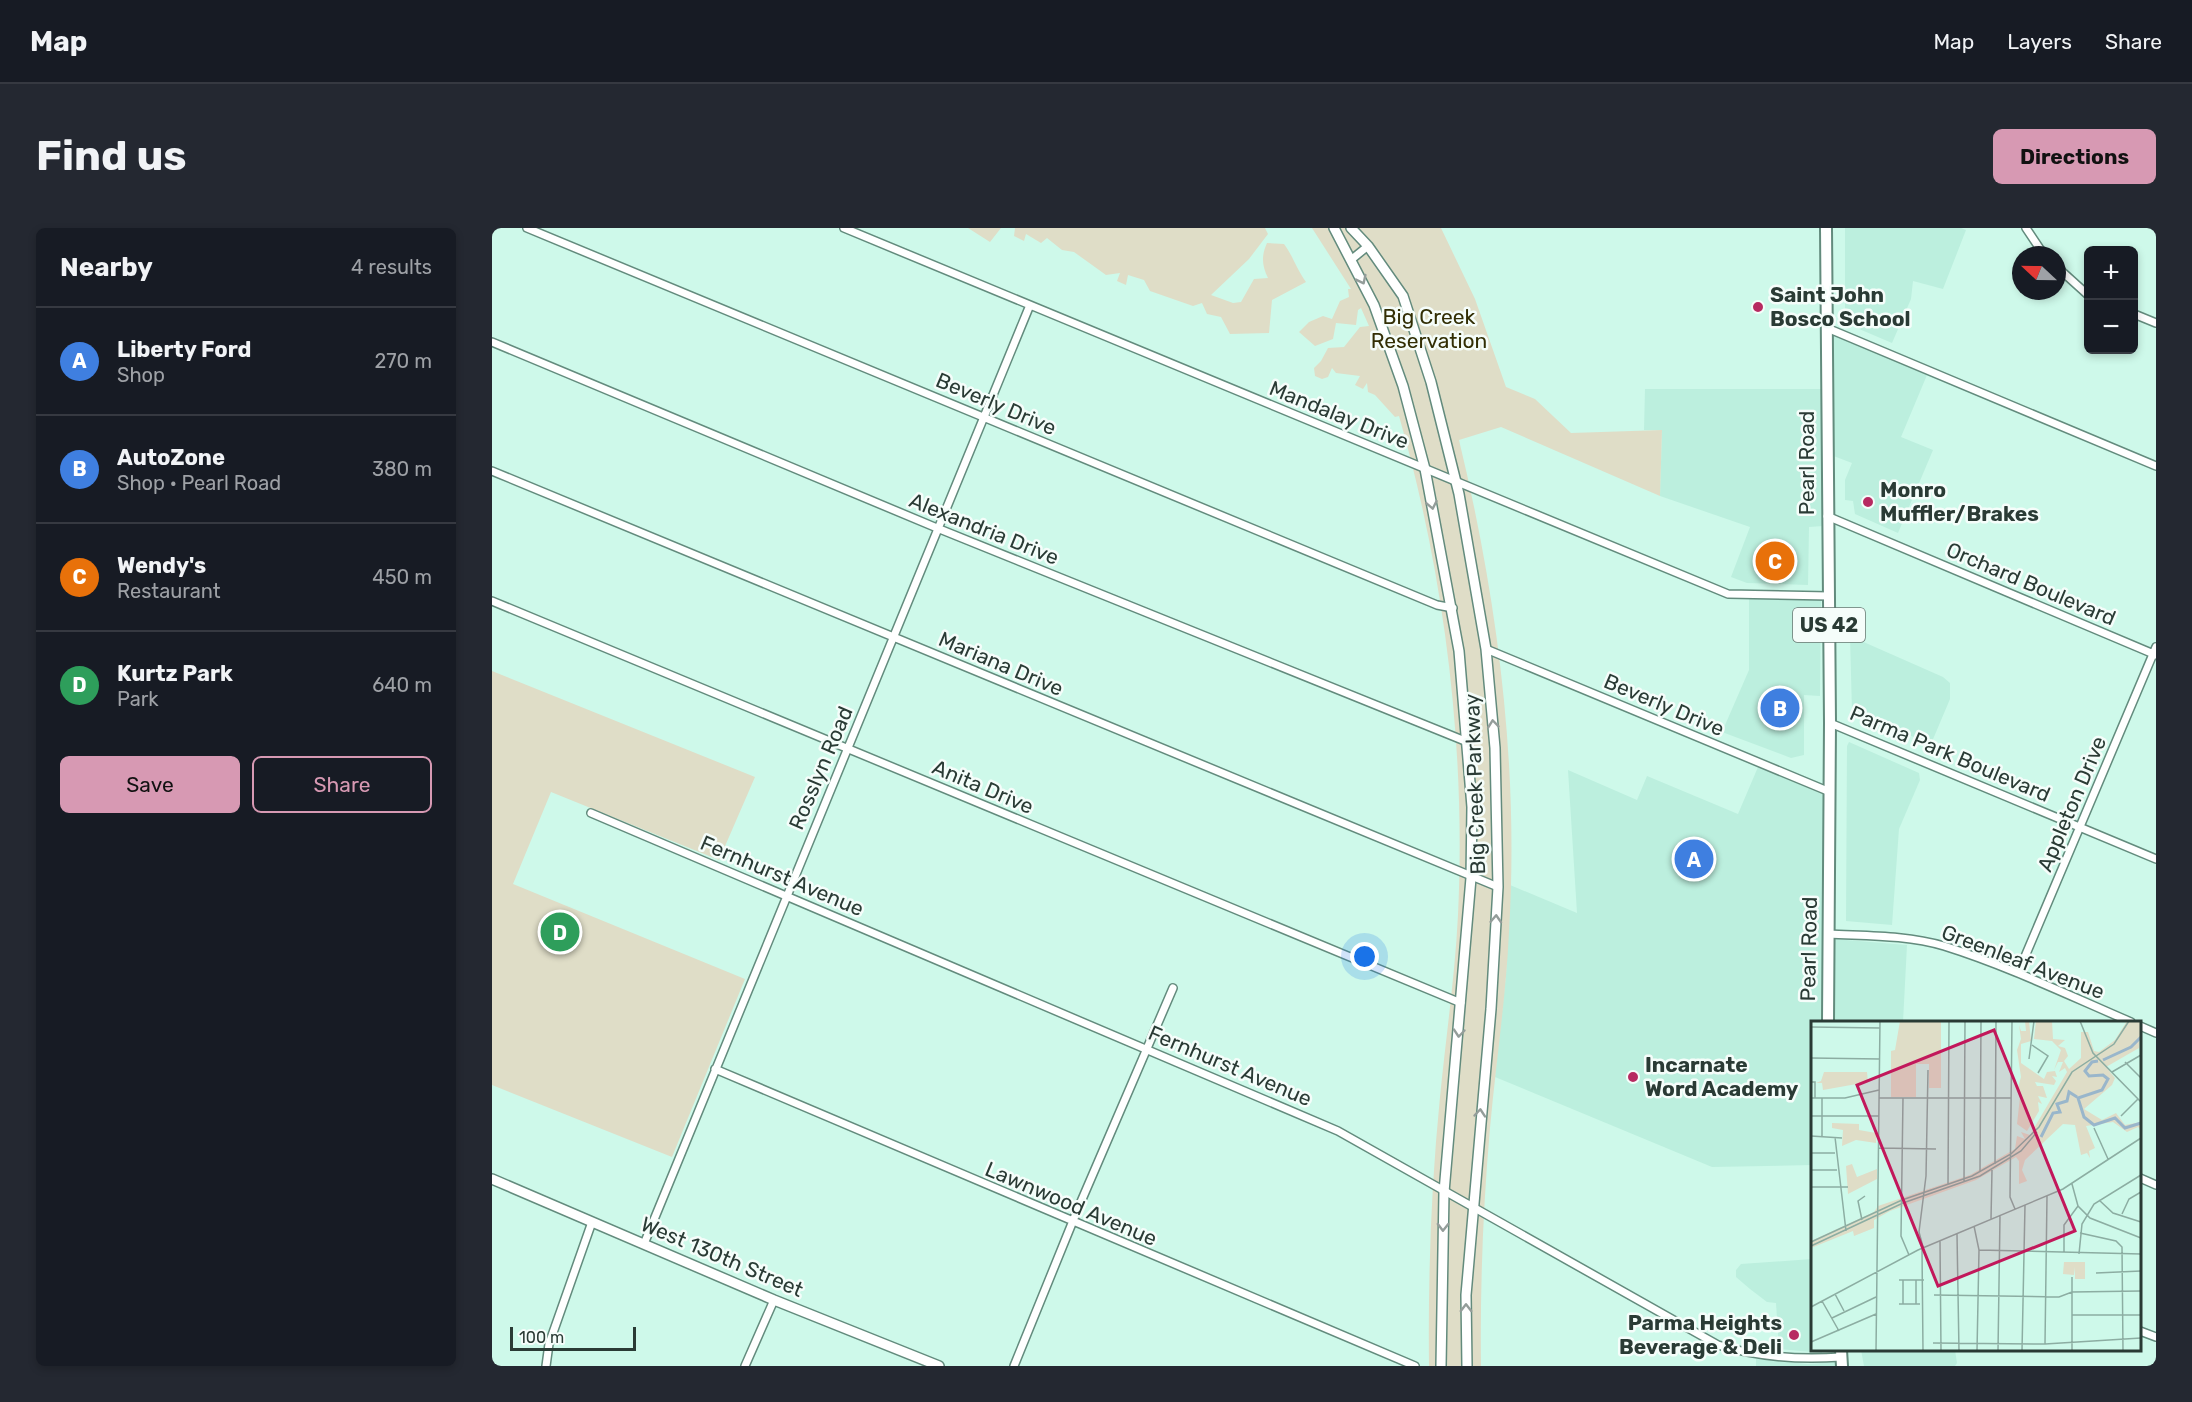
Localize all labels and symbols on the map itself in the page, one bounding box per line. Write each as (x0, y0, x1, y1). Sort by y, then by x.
north arrow (2012, 246, 2066, 300)
one-way arrow (1354, 273, 1366, 284)
place label: Saint John Bosco School (1770, 282, 1911, 331)
marker: Saint John Bosco School (1751, 300, 1765, 314)
park label: Big Creek Reservation (1371, 304, 1487, 353)
street label: Beverly Drive (932, 367, 1060, 440)
street label: Mandalay Drive (1266, 375, 1413, 454)
street label: Pearl Road (1794, 411, 1819, 515)
place label: Monro Muffler/Brakes (1880, 477, 2039, 526)
street label: Alexandria Drive (906, 487, 1063, 570)
marker: Monro Muffler/Brakes (1861, 495, 1875, 509)
one-way arrow (1425, 500, 1438, 510)
street label: Orchard Boulevard (1943, 537, 2120, 631)
pin: C (1756, 538, 1794, 584)
road number: US 42 (1793, 608, 1865, 642)
street label: Mariana Drive (935, 626, 1067, 701)
street label: Beverly Drive (1600, 668, 1728, 741)
pin: B (1760, 686, 1800, 730)
street label: Big Creek Parkway (1459, 693, 1490, 875)
street label: Parma Park Boulevard (1846, 700, 2054, 807)
street label: Rosslyn Road (783, 702, 858, 833)
one-way arrow (1487, 719, 1500, 728)
street label: Appleton Drive (2032, 732, 2111, 875)
street label: Anita Drive (929, 754, 1037, 819)
street label: Fernhurst Avenue (697, 830, 868, 921)
pin: A (1674, 836, 1714, 882)
street label: Pearl Road (1795, 896, 1822, 1002)
pin: D (540, 910, 580, 954)
one-way arrow (1489, 914, 1502, 923)
street label: Greenleaf Avenue (1938, 919, 2108, 1004)
your location (1350, 942, 1379, 971)
street label: Fernhurst Avenue (1145, 1020, 1316, 1111)
inset map (1811, 1021, 2141, 1351)
one-way arrow (1453, 1028, 1466, 1037)
place label: Incarnate Word Academy (1645, 1052, 1799, 1101)
marker: Incarnate Word Academy (1626, 1070, 1640, 1084)
one-way arrow (1473, 1109, 1486, 1118)
street label: Lawnwood Avenue (982, 1156, 1161, 1251)
street label: West 130th Street (637, 1211, 807, 1302)
one-way arrow (1437, 1222, 1450, 1231)
one-way arrow (1460, 1303, 1472, 1312)
place label: Parma Heights Beverage & Deli (1619, 1310, 1782, 1359)
scale bar (510, 1324, 636, 1352)
marker: Parma Heights Beverage & Deli (1787, 1328, 1801, 1342)

